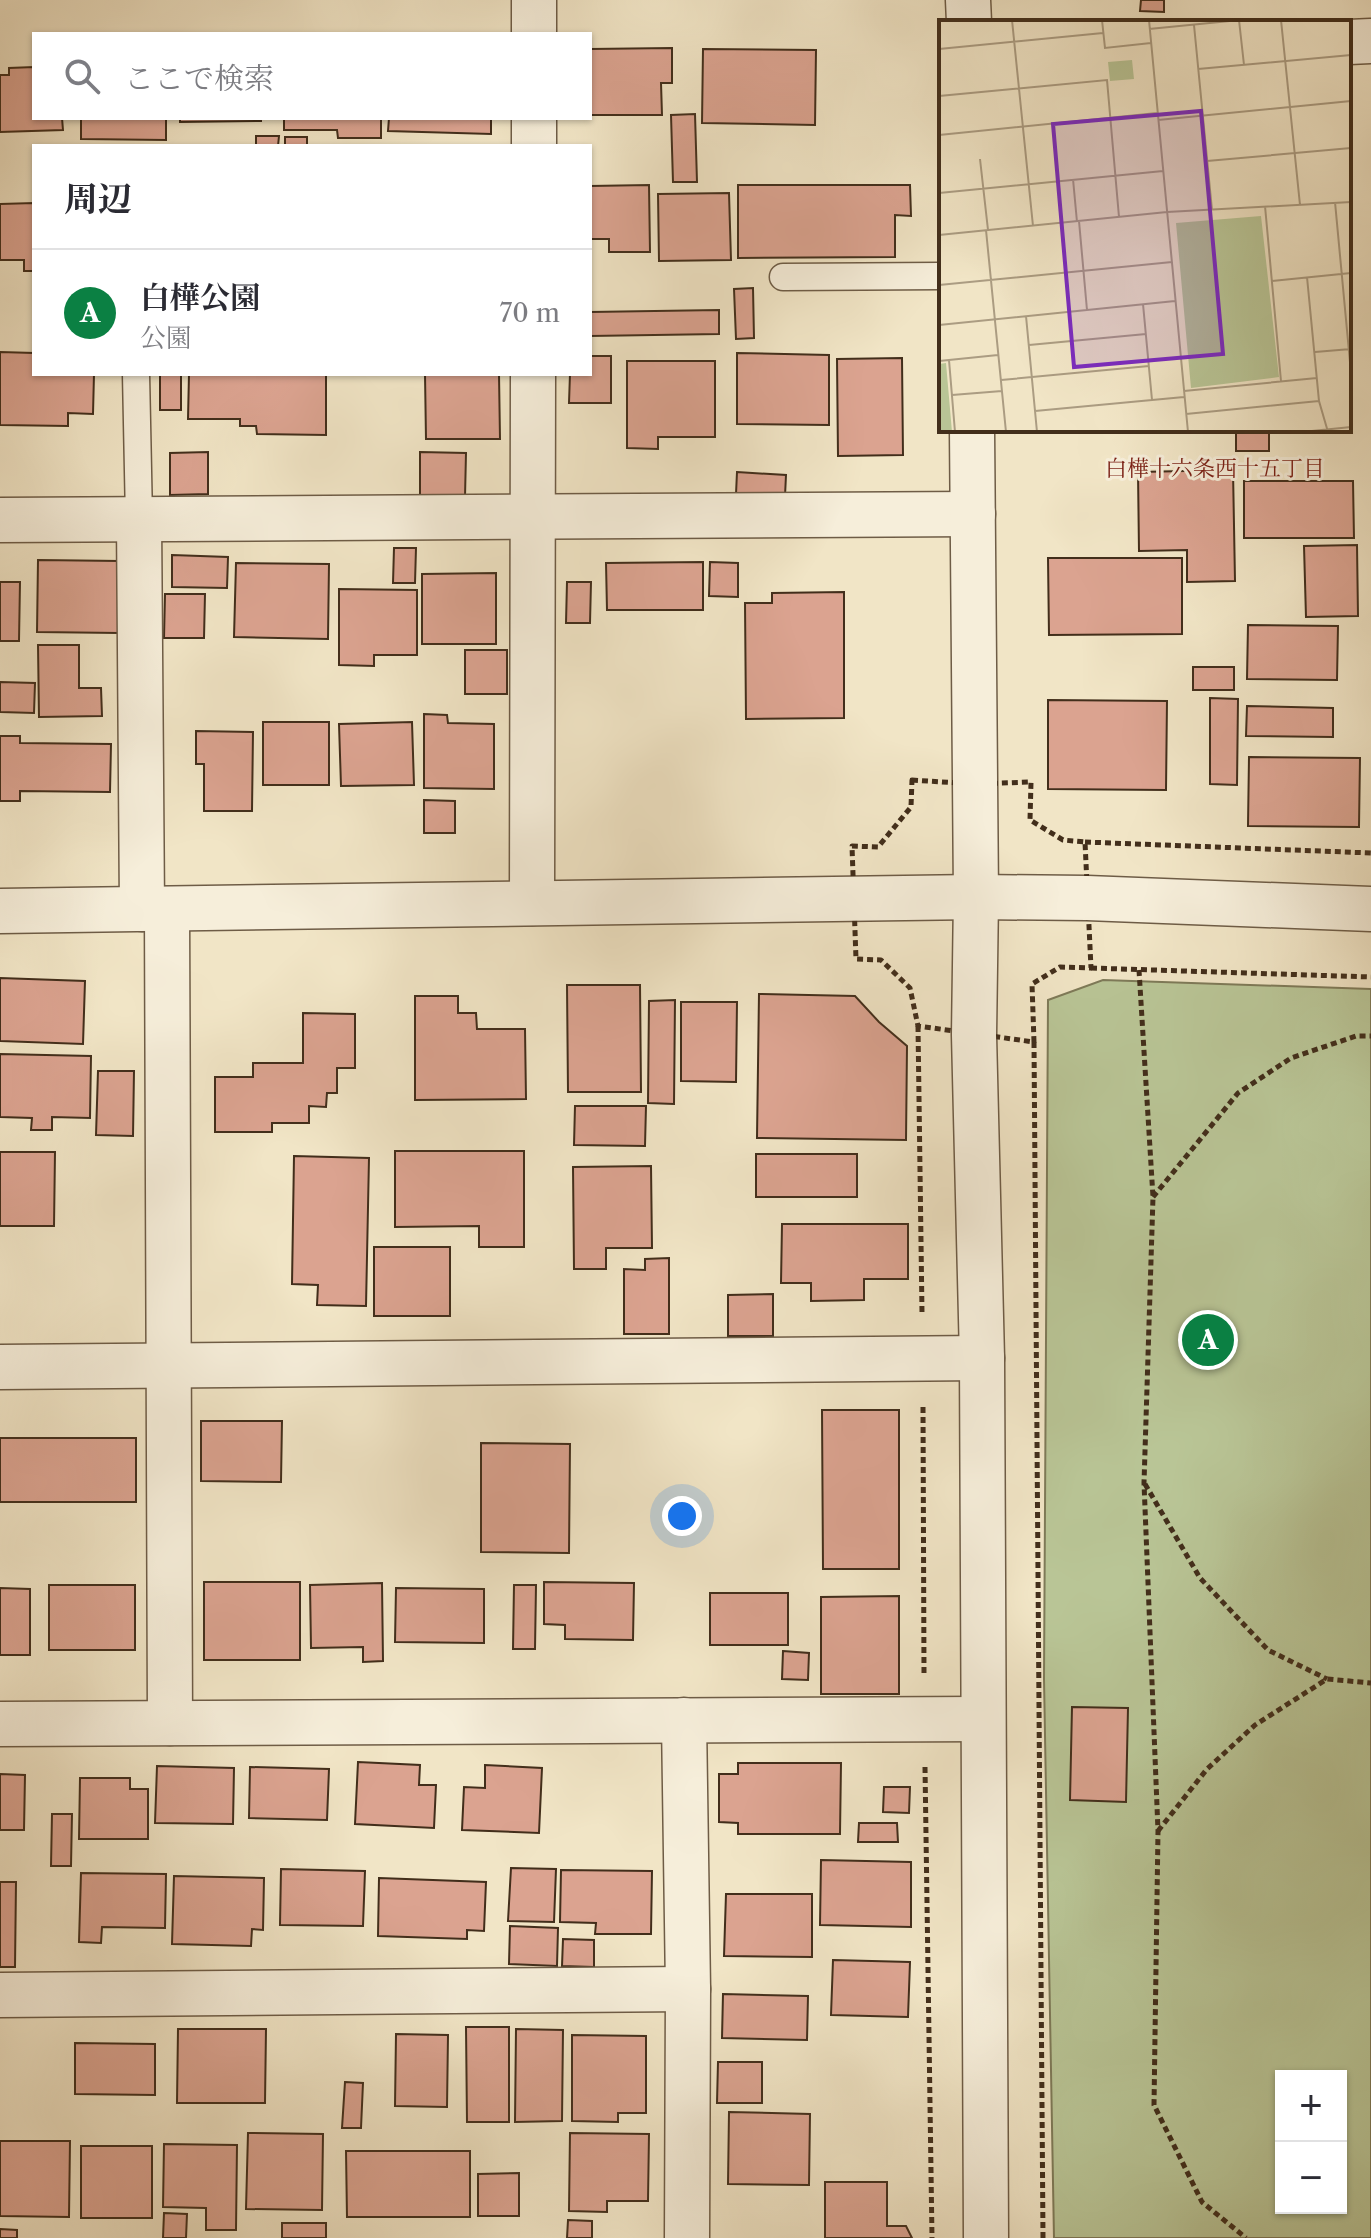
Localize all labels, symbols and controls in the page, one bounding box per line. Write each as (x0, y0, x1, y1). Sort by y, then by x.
inset map (939, 20, 1351, 432)
search box (32, 32, 592, 120)
icon: search (60, 54, 104, 98)
text: ここで検索 (124, 60, 274, 97)
text: 周辺 (64, 178, 132, 220)
text: 白樺公園 (140, 279, 260, 316)
text: A (80, 297, 100, 329)
text: 70 m (500, 297, 560, 329)
text: 公園 (140, 322, 192, 354)
district label: 白樺十六条西十五丁目 (1105, 455, 1325, 482)
pin: A (1182, 1310, 1234, 1370)
your location (662, 1496, 702, 1536)
map controls (1275, 2070, 1347, 2214)
button: + (1275, 2070, 1347, 2142)
button: − (1275, 2142, 1347, 2214)

